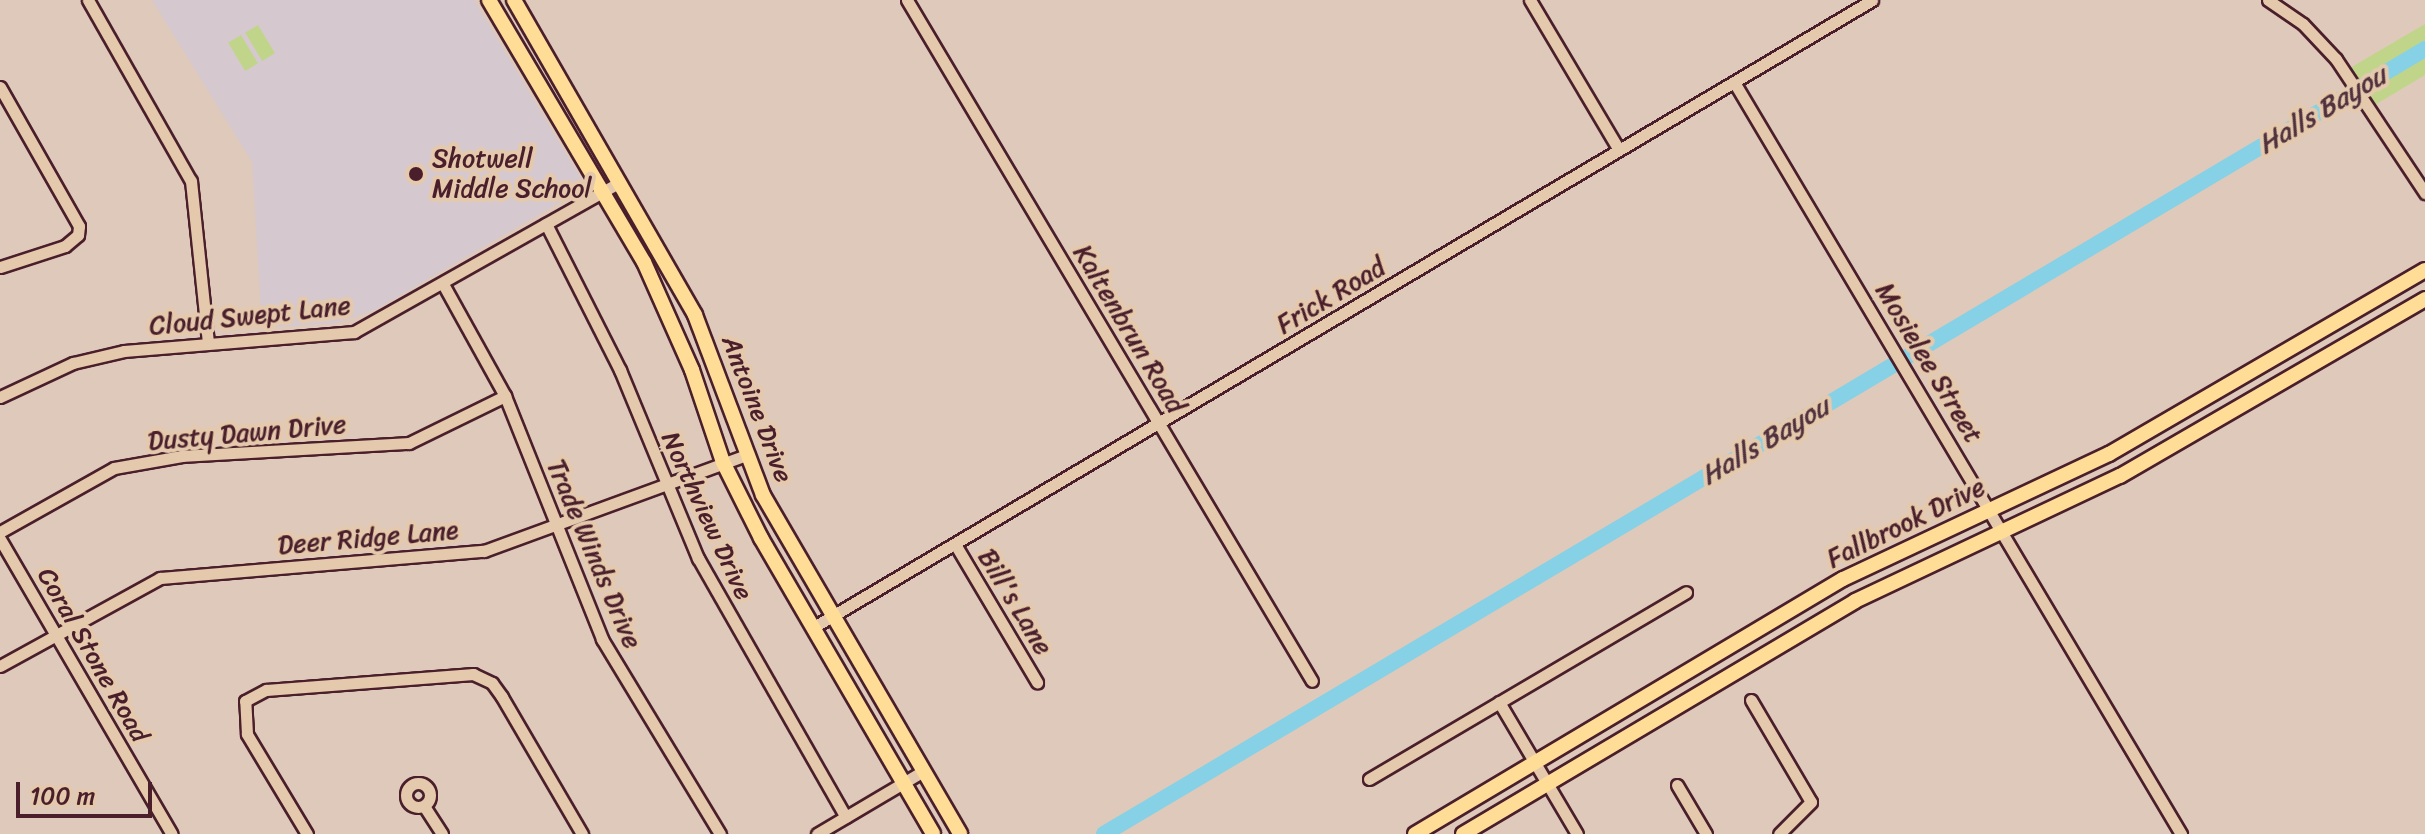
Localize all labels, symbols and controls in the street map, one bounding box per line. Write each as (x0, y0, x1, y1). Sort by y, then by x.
water label: Halls Bayou (2252, 58, 2392, 162)
place label: Shotwell Middle School (432, 143, 592, 204)
marker: Shotwell Middle School (407, 165, 425, 183)
street label: Kaltenbrun Road (1067, 239, 1191, 419)
street label: Frick Road (1271, 251, 1391, 341)
street label: Mosielee Street (1869, 277, 1989, 449)
street label: Cloud Swept Lane (148, 290, 352, 342)
street label: Antoine Drive (715, 331, 799, 487)
water label: Halls Bayou (1695, 389, 1835, 493)
street label: Dusty Dawn Drive (146, 409, 348, 457)
street label: Northview Drive (654, 427, 760, 605)
street label: Trade Winds Drive (540, 455, 648, 653)
street label: Fallbrook Drive (1822, 471, 1990, 575)
street label: Deer Ridge Lane (276, 515, 460, 561)
street label: Bill's Lane (971, 543, 1059, 661)
street label: Coral Stone Road (30, 561, 156, 749)
scale bar (20, 766, 156, 816)
text: 100 m (30, 775, 95, 817)

